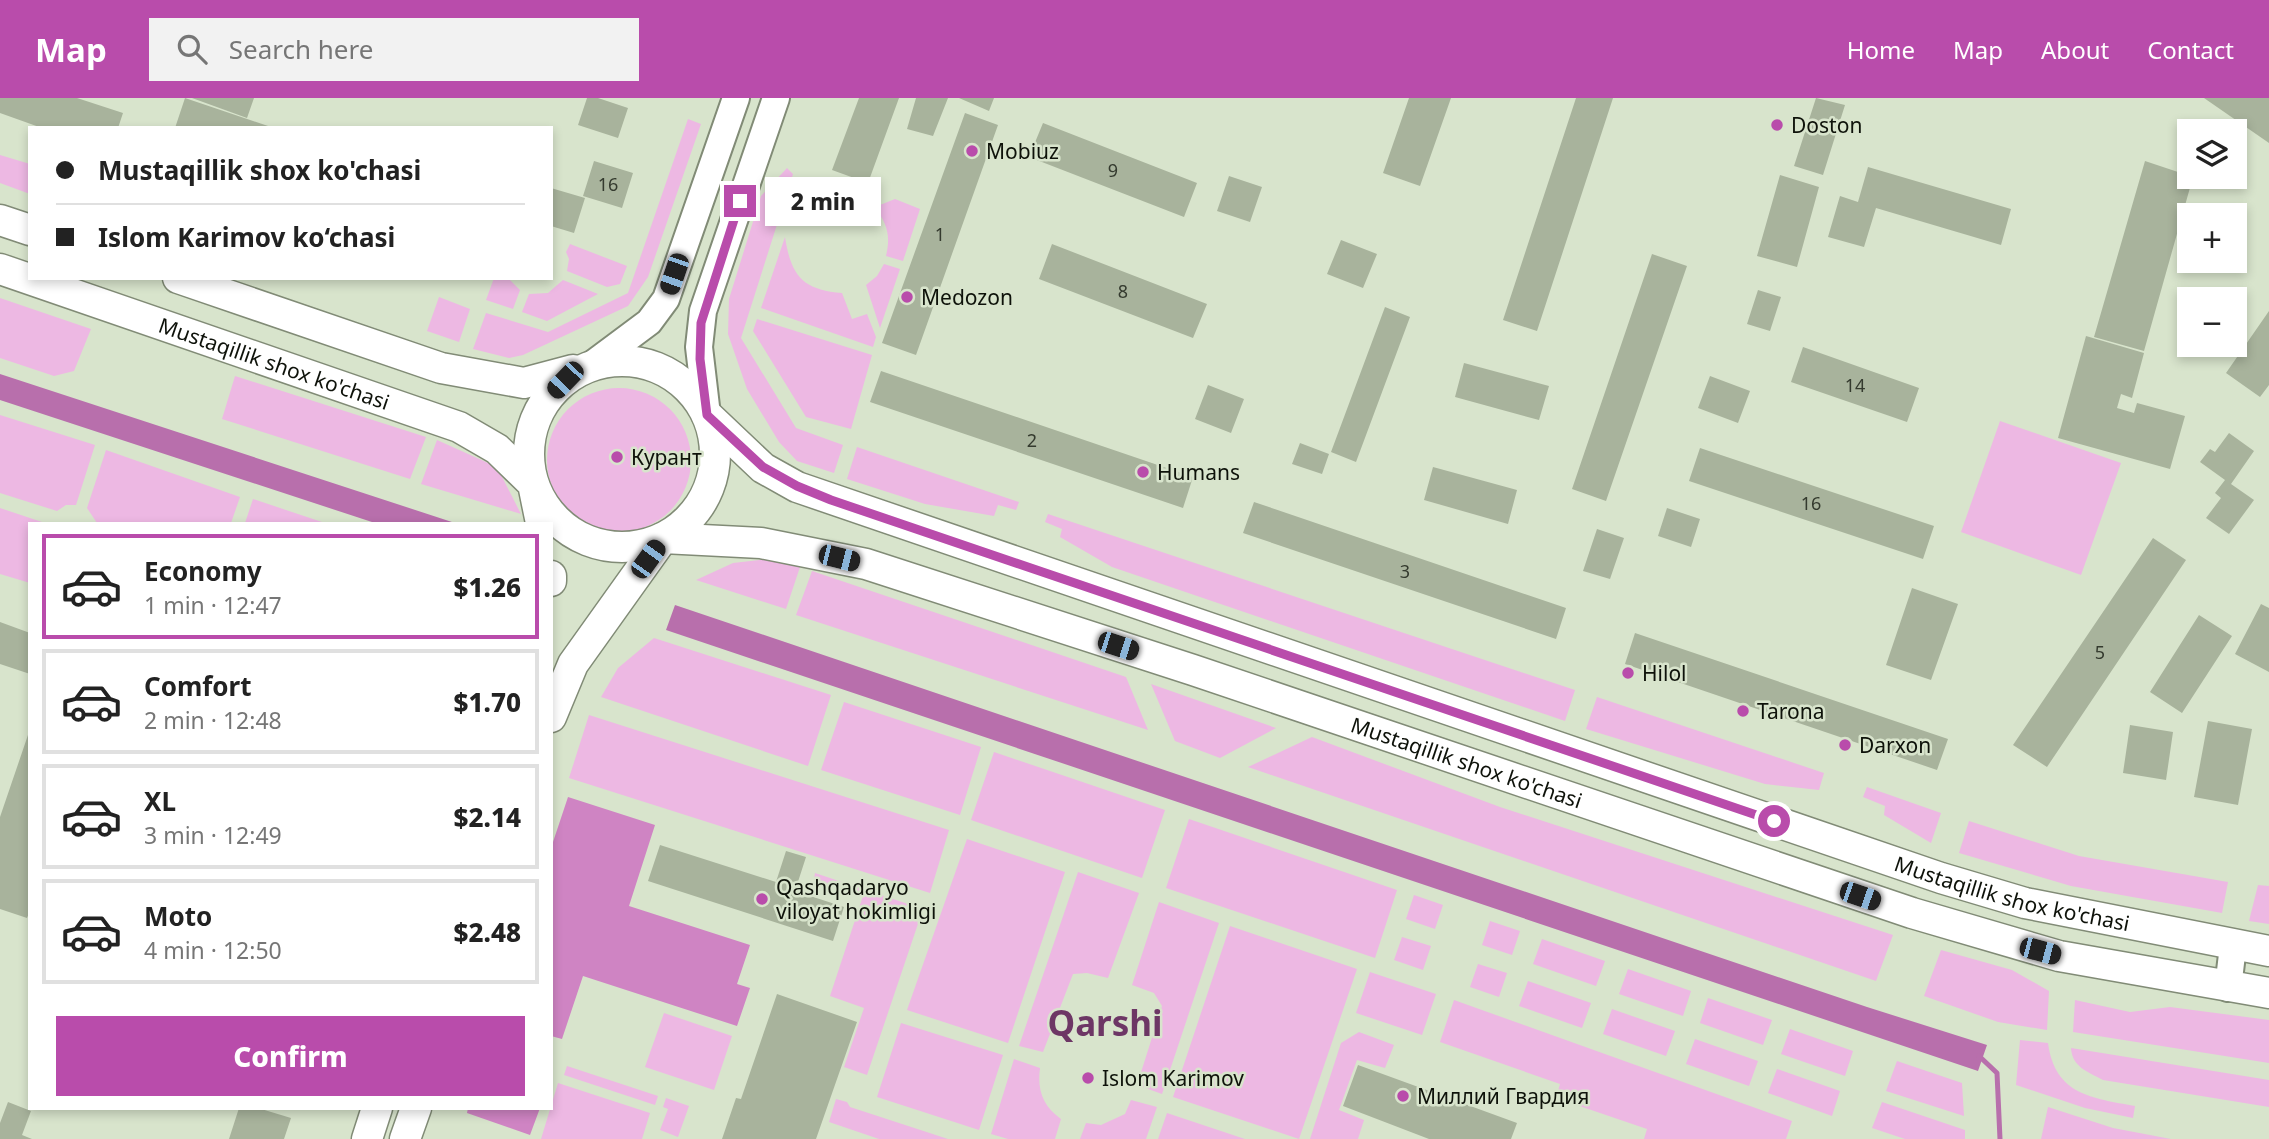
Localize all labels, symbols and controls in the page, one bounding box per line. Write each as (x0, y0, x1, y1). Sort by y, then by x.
search box (149, 18, 639, 81)
text: Map (35, 27, 107, 72)
icon: search (173, 30, 211, 68)
text: Search here (229, 31, 373, 67)
text: Home (1847, 33, 1915, 66)
text: Map (1953, 33, 2003, 66)
text: About (2041, 33, 2109, 66)
text: Contact (2147, 33, 2234, 66)
place label: Doston (1791, 111, 1862, 139)
marker: Doston (1769, 117, 1785, 133)
map controls (2177, 119, 2247, 357)
button: layers (2177, 119, 2247, 189)
place label: Mobiuz (986, 137, 1059, 165)
marker: Mobiuz (964, 143, 980, 159)
text: Mustaqillik shox ko'chasi (98, 152, 421, 188)
house number: 9 (1108, 158, 1118, 182)
house number: 16 (598, 172, 618, 196)
callout: 2 min (764, 176, 880, 226)
route end (724, 185, 756, 217)
text: 2 min (791, 185, 855, 217)
button: + (2177, 203, 2247, 273)
text: Islom Karimov ko‘chasi (98, 219, 395, 255)
house number: 1 (935, 222, 945, 246)
car (658, 251, 691, 297)
house number: 8 (1118, 279, 1128, 303)
place label: Medozon (921, 283, 1013, 311)
button: − (2177, 287, 2247, 357)
marker: Medozon (899, 289, 915, 305)
street label: Mustaqillik shox ko'chasi (155, 311, 393, 416)
car (543, 358, 588, 402)
house number: 14 (1845, 373, 1865, 397)
house number: 2 (1027, 428, 1037, 452)
place label: Курант (631, 443, 702, 471)
marker: Курант (609, 449, 625, 465)
place label: Humans (1157, 458, 1240, 486)
marker: Humans (1135, 464, 1151, 480)
house number: 16 (1801, 491, 1821, 515)
car (628, 536, 669, 582)
car (817, 543, 862, 573)
text: Economy (144, 553, 262, 589)
icon: car (60, 555, 123, 618)
house number: 3 (1400, 559, 1410, 583)
text: $1.26 (454, 569, 521, 605)
text: 1 min · 12:47 (144, 589, 282, 621)
car (1095, 630, 1142, 662)
house number: 5 (2095, 640, 2105, 664)
place label: Hilol (1642, 659, 1687, 687)
marker: Hilol (1620, 665, 1636, 681)
text: Comfort (144, 668, 252, 704)
icon: car (60, 670, 123, 733)
text: $1.70 (454, 684, 521, 720)
place label: Tarona (1757, 697, 1825, 725)
marker: Tarona (1735, 703, 1751, 719)
text: 2 min · 12:48 (144, 704, 282, 736)
street label: Mustaqillik shox ko'chasi (1347, 710, 1586, 815)
place label: Darxon (1859, 731, 1931, 759)
marker: Darxon (1837, 737, 1853, 753)
text: XL (144, 783, 176, 819)
icon: car (60, 785, 123, 848)
text: $2.14 (454, 799, 521, 835)
route start (1758, 805, 1790, 837)
text: 3 min · 12:49 (144, 819, 282, 851)
street label: Mustaqillik shox ko'chasi (1891, 849, 2132, 937)
place label: Qashqadaryo viloyat hokimligi (776, 873, 936, 925)
car (1837, 879, 1884, 913)
marker: Qashqadaryo viloyat hokimligi (754, 891, 770, 907)
text: Moto (144, 898, 212, 934)
icon: car (60, 900, 123, 963)
text: $2.48 (454, 914, 521, 950)
text: 4 min · 12:50 (144, 934, 282, 966)
car (2017, 935, 2064, 967)
district label: Qarshi (1047, 999, 1163, 1046)
button: Confirm (56, 1016, 525, 1096)
place label: Islom Karimov (1102, 1064, 1244, 1092)
marker: Islom Karimov (1080, 1070, 1096, 1086)
place label: Миллий Гвардия (1417, 1082, 1589, 1110)
marker: Миллий Гвардия (1395, 1088, 1411, 1104)

